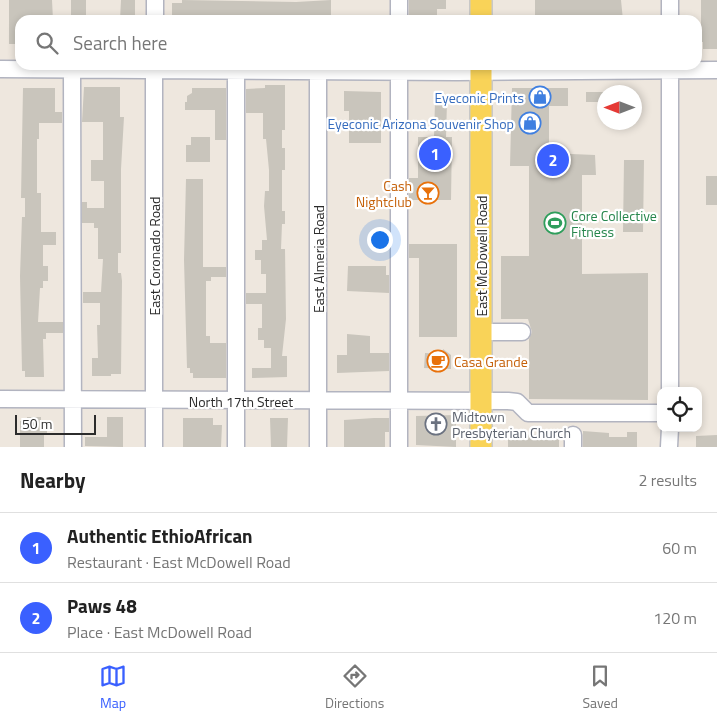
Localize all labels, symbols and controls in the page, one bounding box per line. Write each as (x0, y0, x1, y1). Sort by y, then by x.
search box (15, 15, 702, 70)
text: Search here (73, 28, 167, 57)
icon: search (33, 29, 61, 57)
shop icon: Eyeconic Prints (528, 85, 552, 109)
north arrow (597, 85, 642, 130)
place label: Eyeconic Prints (434, 87, 524, 108)
shop icon: Eyeconic Arizona Souvenir Shop (518, 111, 542, 135)
place label: Eyeconic Arizona Souvenir Shop (327, 113, 514, 134)
pin: 1 (419, 135, 451, 173)
pin: 2 (537, 141, 569, 179)
place label: Cash Nightclub (356, 175, 412, 212)
bar icon: Cash Nightclub (416, 181, 440, 205)
street label: East McDowell Road (471, 196, 492, 316)
street label: East Coronado Road (144, 197, 165, 315)
street label: East Almeria Road (308, 205, 329, 313)
place label: Core Collective Fitness (571, 205, 657, 242)
sports icon: Core Collective Fitness (543, 211, 567, 235)
your location (367, 227, 393, 253)
cafe icon: Casa Grande (426, 349, 450, 373)
place label: Casa Grande (454, 351, 528, 372)
map controls (657, 387, 702, 432)
button: locate (657, 387, 702, 432)
street label: North 17th Street (189, 391, 293, 412)
place label: Midtown Presbyterian Church (452, 406, 571, 443)
scale bar (15, 412, 96, 435)
church icon: Midtown Presbyterian Church (424, 412, 448, 436)
text: 50 m (22, 413, 52, 434)
text: Nearby (20, 464, 85, 496)
text: 2 results (638, 468, 697, 492)
text: Authentic EthioAfrican (67, 521, 253, 550)
text: 1 (32, 536, 40, 560)
text: 60 m (662, 536, 697, 560)
text: Restaurant · East McDowell Road (67, 550, 291, 574)
text: Paws 48 (67, 591, 137, 620)
text: 2 (32, 606, 40, 630)
text: 120 m (653, 606, 697, 630)
text: Place · East McDowell Road (67, 620, 252, 644)
tab: Map (99, 662, 127, 713)
tab: Directions (325, 662, 384, 713)
tab: Saved (582, 662, 618, 713)

